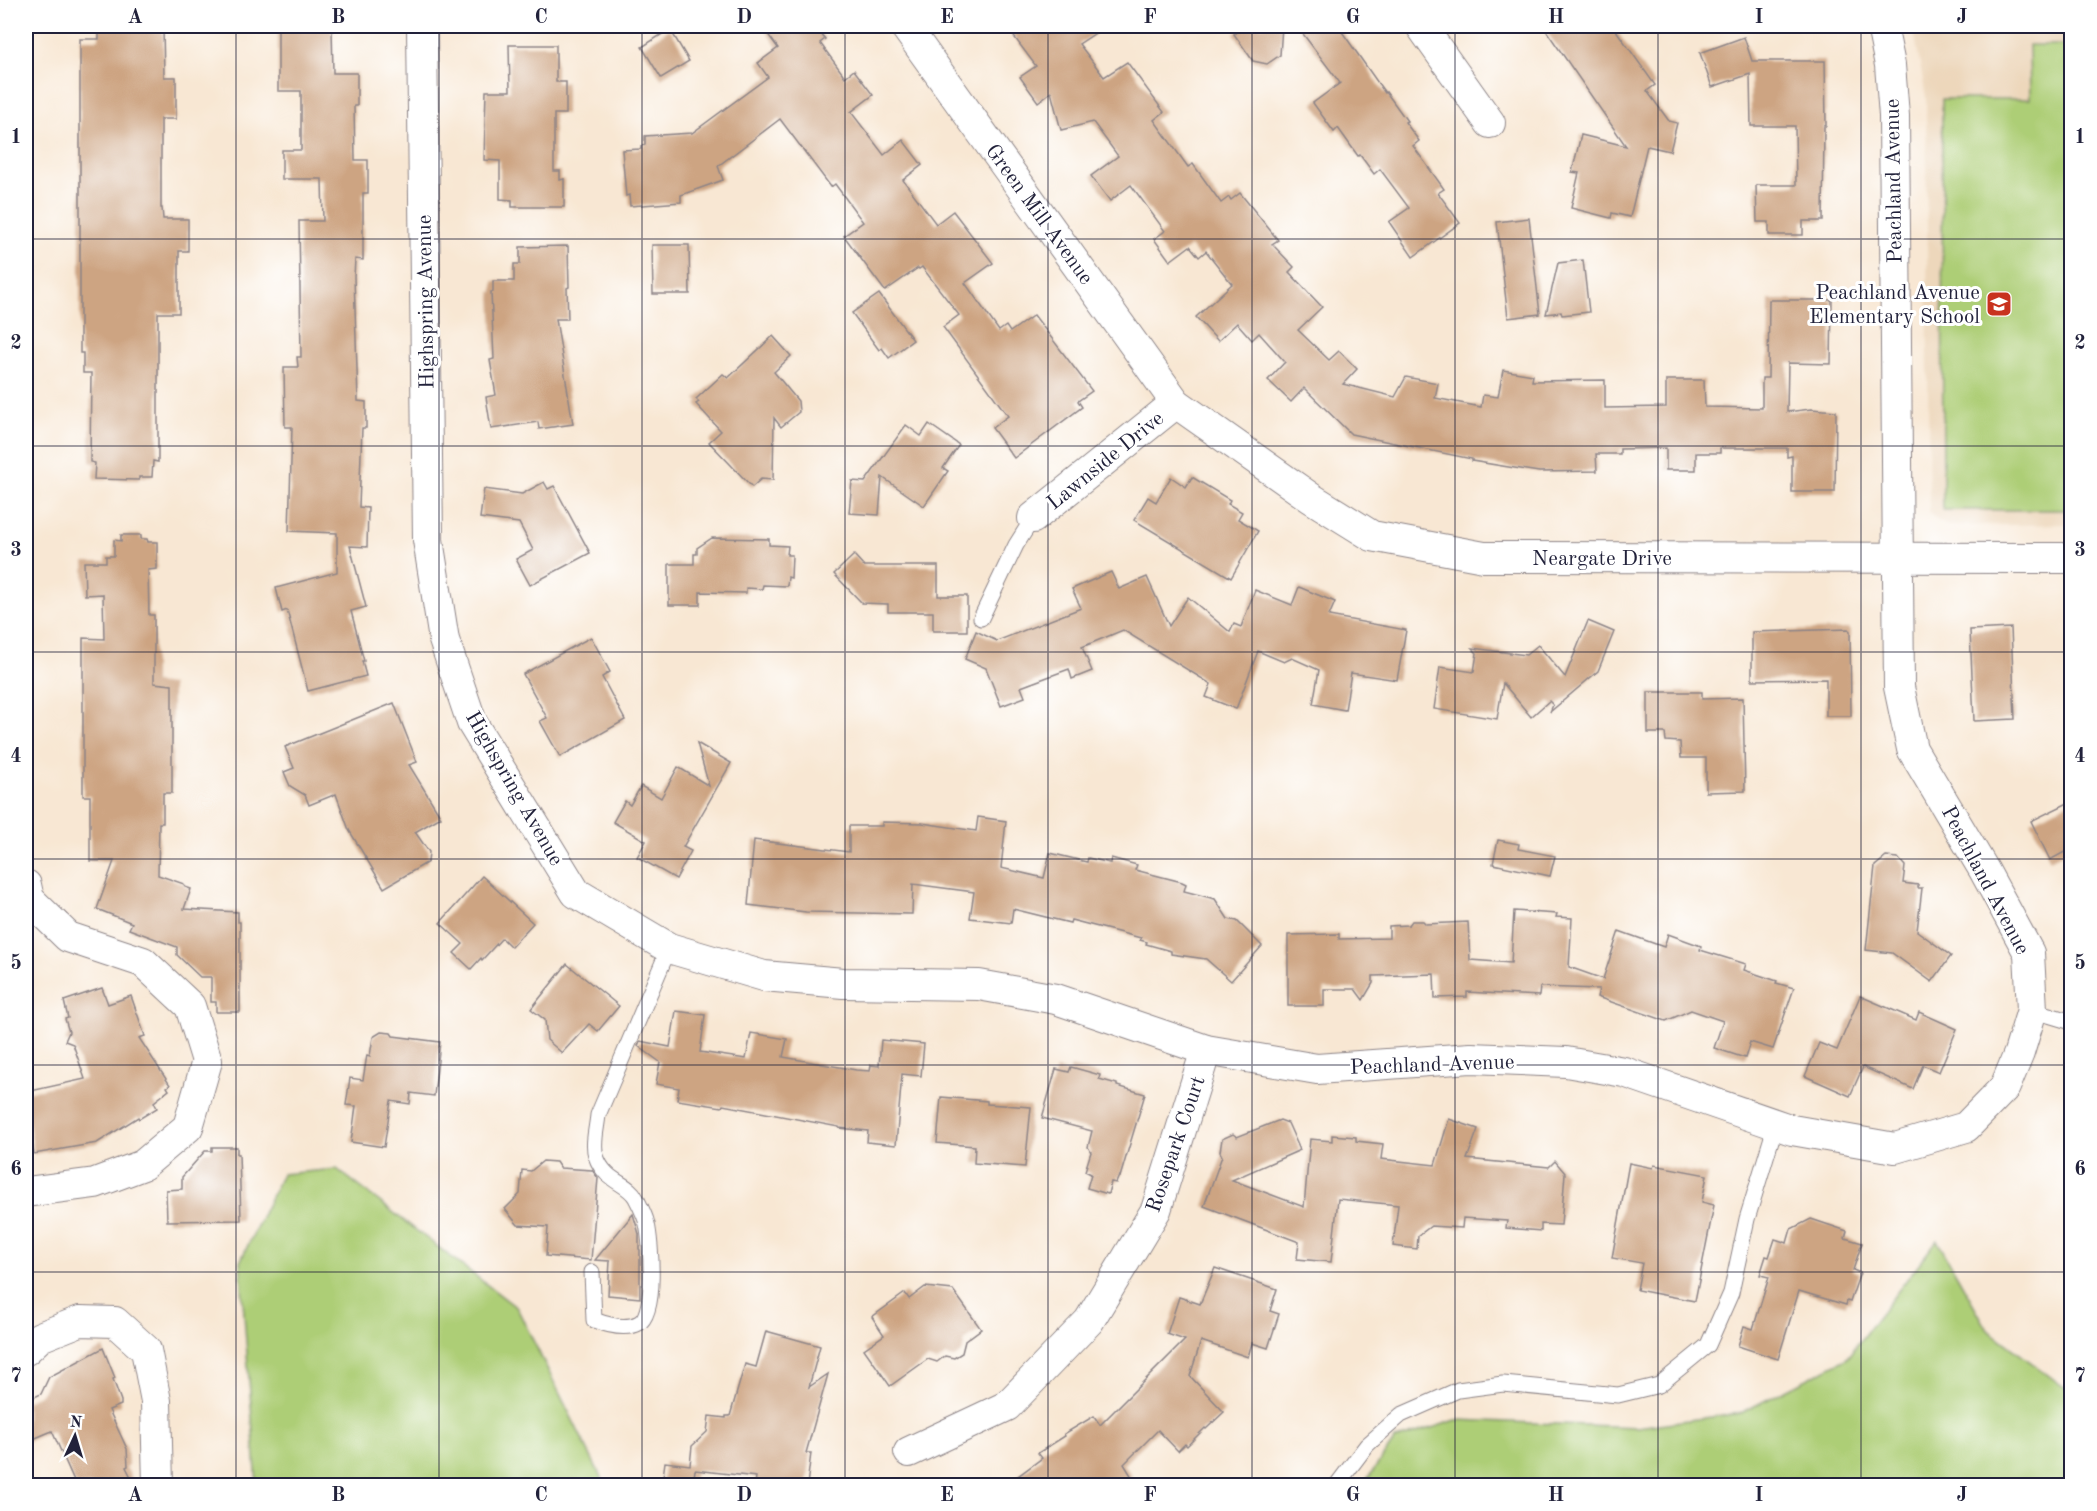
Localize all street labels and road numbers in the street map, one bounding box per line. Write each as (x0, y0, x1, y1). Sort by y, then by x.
street label: Peachland Avenue (1883, 98, 1906, 264)
street label: Green Mill Avenue (981, 141, 1096, 289)
street label: Highspring Avenue (414, 215, 439, 389)
street label: Lawnside Drive (1044, 408, 1168, 514)
street label: Neargate Drive (1532, 549, 1672, 570)
street label: Highspring Avenue (461, 708, 566, 870)
street label: Peachland Avenue (1937, 803, 2033, 958)
street label: Peachland Avenue (1349, 1052, 1515, 1079)
street label: Rosepark Court (1143, 1074, 1210, 1215)

